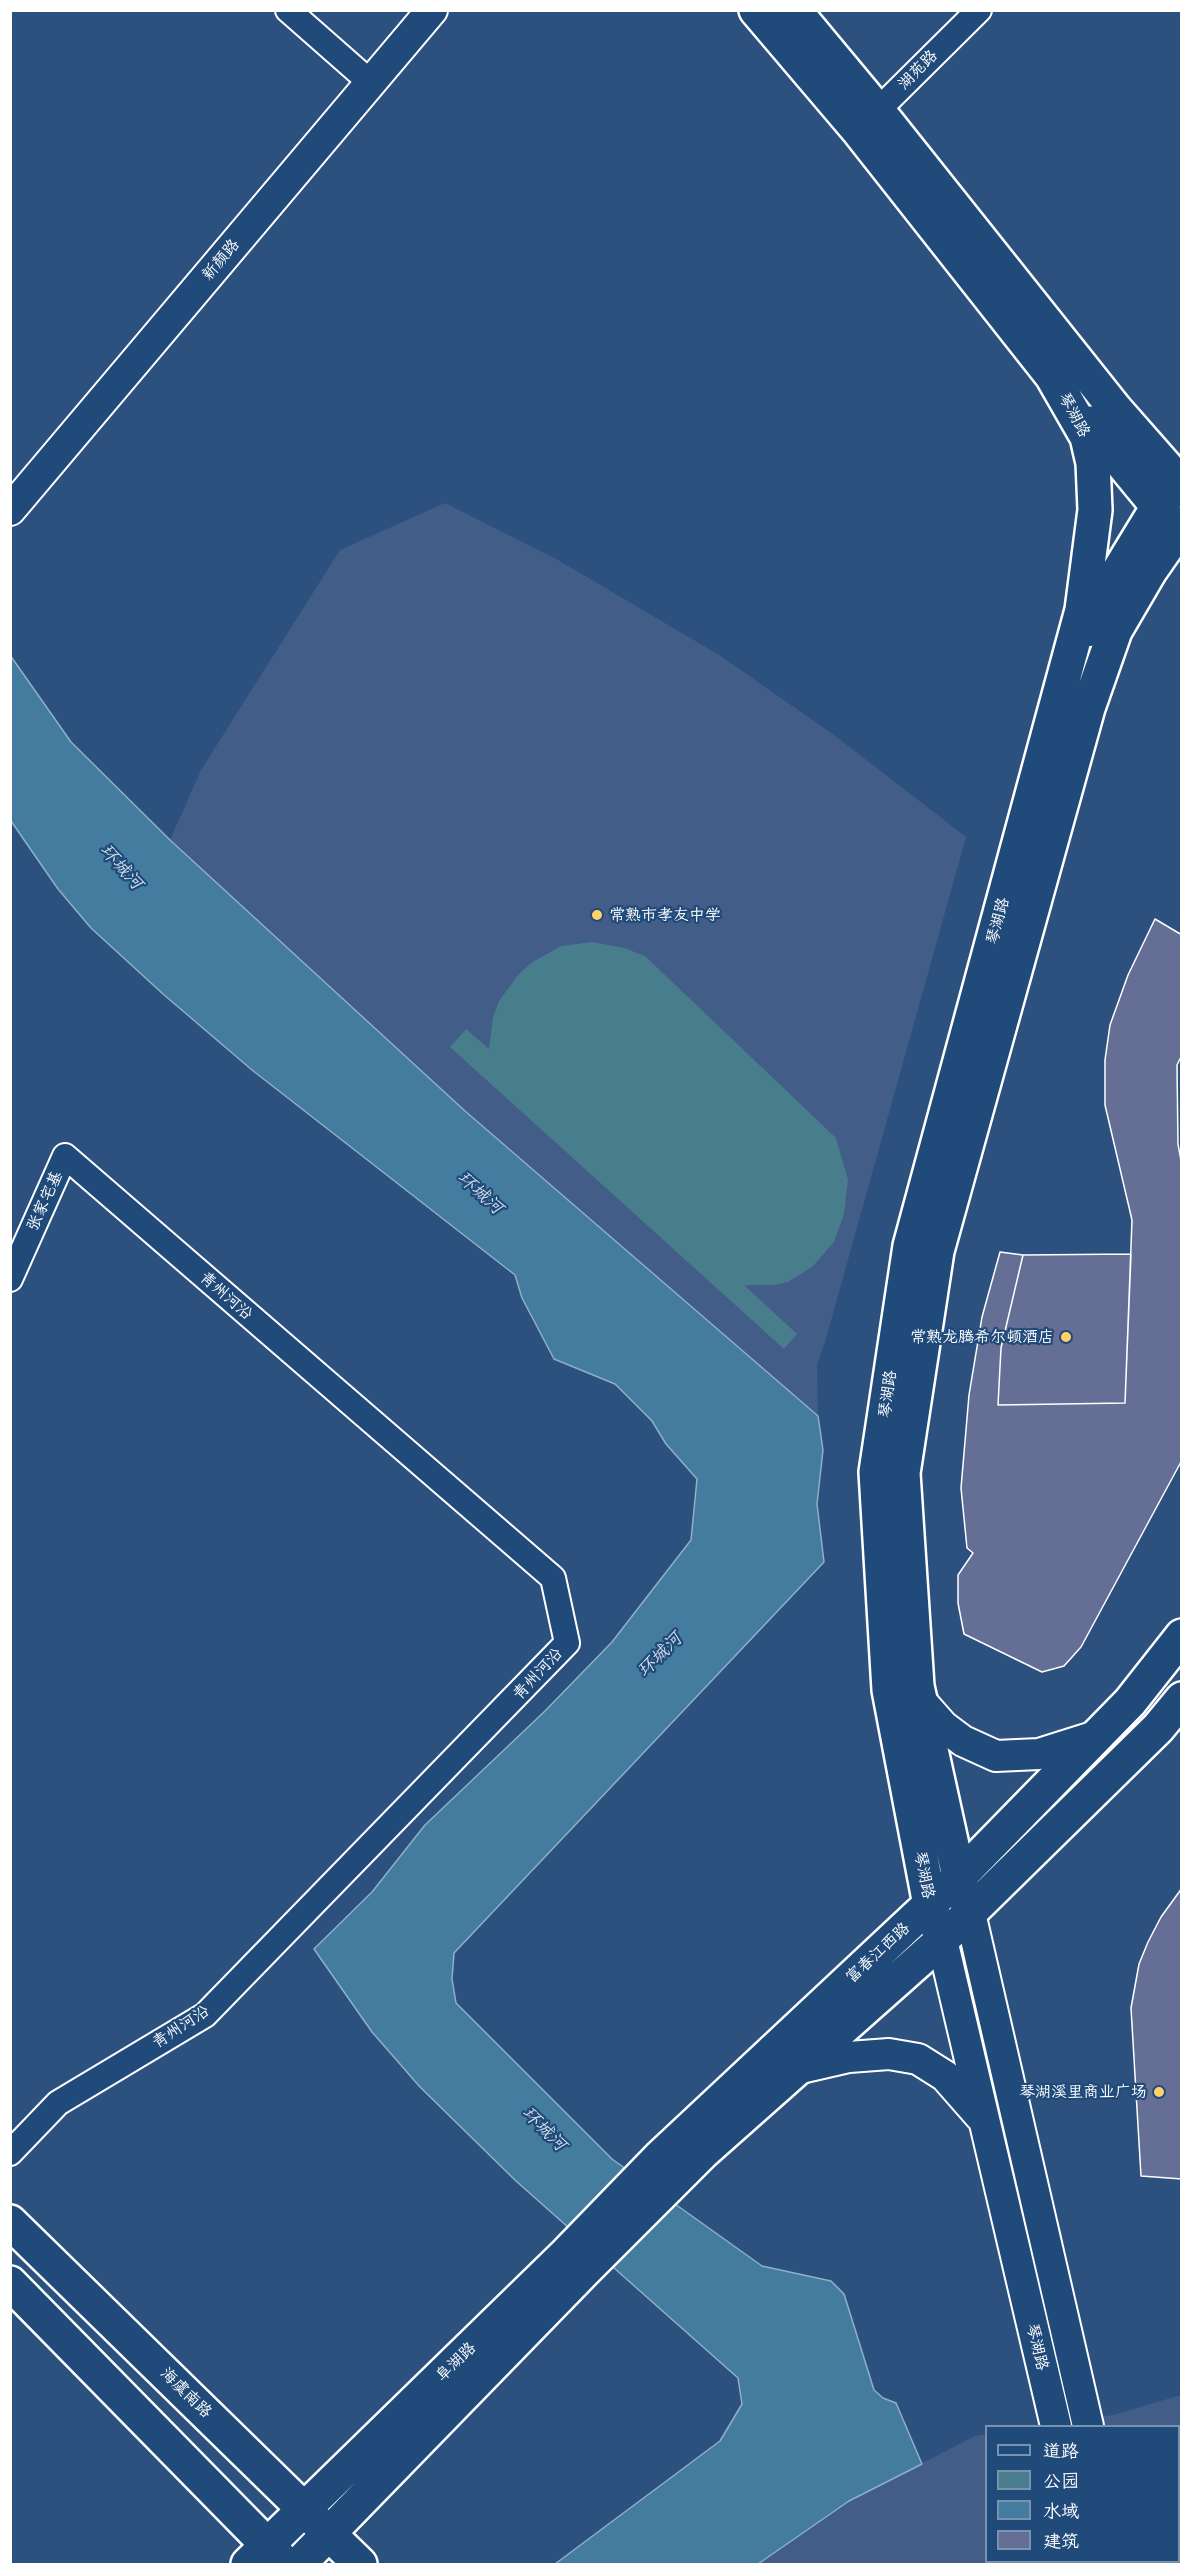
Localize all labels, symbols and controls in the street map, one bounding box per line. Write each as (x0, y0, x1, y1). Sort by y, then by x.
street label: 湖苑路 (894, 46, 942, 94)
street label: 新颜路 (198, 235, 244, 285)
street label: 琴湖路 (1054, 389, 1094, 441)
water label: 环城河 (95, 840, 147, 894)
street label: 琴湖路 (983, 895, 1013, 947)
place label: 常熟市孝友中学 (609, 905, 721, 925)
marker: 常熟市孝友中学 (590, 908, 604, 922)
water label: 环城河 (453, 1167, 507, 1219)
street label: 张家宅基 (23, 1168, 67, 1234)
street label: 青州河沿 (196, 1268, 256, 1324)
place label: 常熟龙腾希尔顿酒店 (910, 1327, 1054, 1347)
marker: 常熟龙腾希尔顿酒店 (1059, 1330, 1073, 1344)
street label: 琴湖路 (875, 1369, 901, 1419)
water label: 环城河 (633, 1628, 687, 1682)
street label: 青州河沿 (509, 1644, 567, 1704)
street label: 琴湖路 (910, 1850, 938, 1900)
street label: 富春江西路 (842, 1919, 914, 1987)
street label: 青州河沿 (149, 2002, 213, 2052)
place label: 琴湖溪里商业广场 (1019, 2082, 1147, 2102)
marker: 琴湖溪里商业广场 (1152, 2085, 1166, 2099)
water label: 环城河 (517, 2102, 571, 2156)
street label: 琴湖路 (1022, 2321, 1052, 2373)
street label: 阜湖路 (432, 2338, 480, 2386)
street label: 海虞南路 (156, 2364, 216, 2422)
legend (985, 2425, 1180, 2563)
text: 道路 (1043, 2441, 1079, 2462)
text: 公园 (1043, 2471, 1079, 2492)
text: 水域 (1043, 2501, 1079, 2522)
text: 建筑 (1043, 2531, 1079, 2552)

